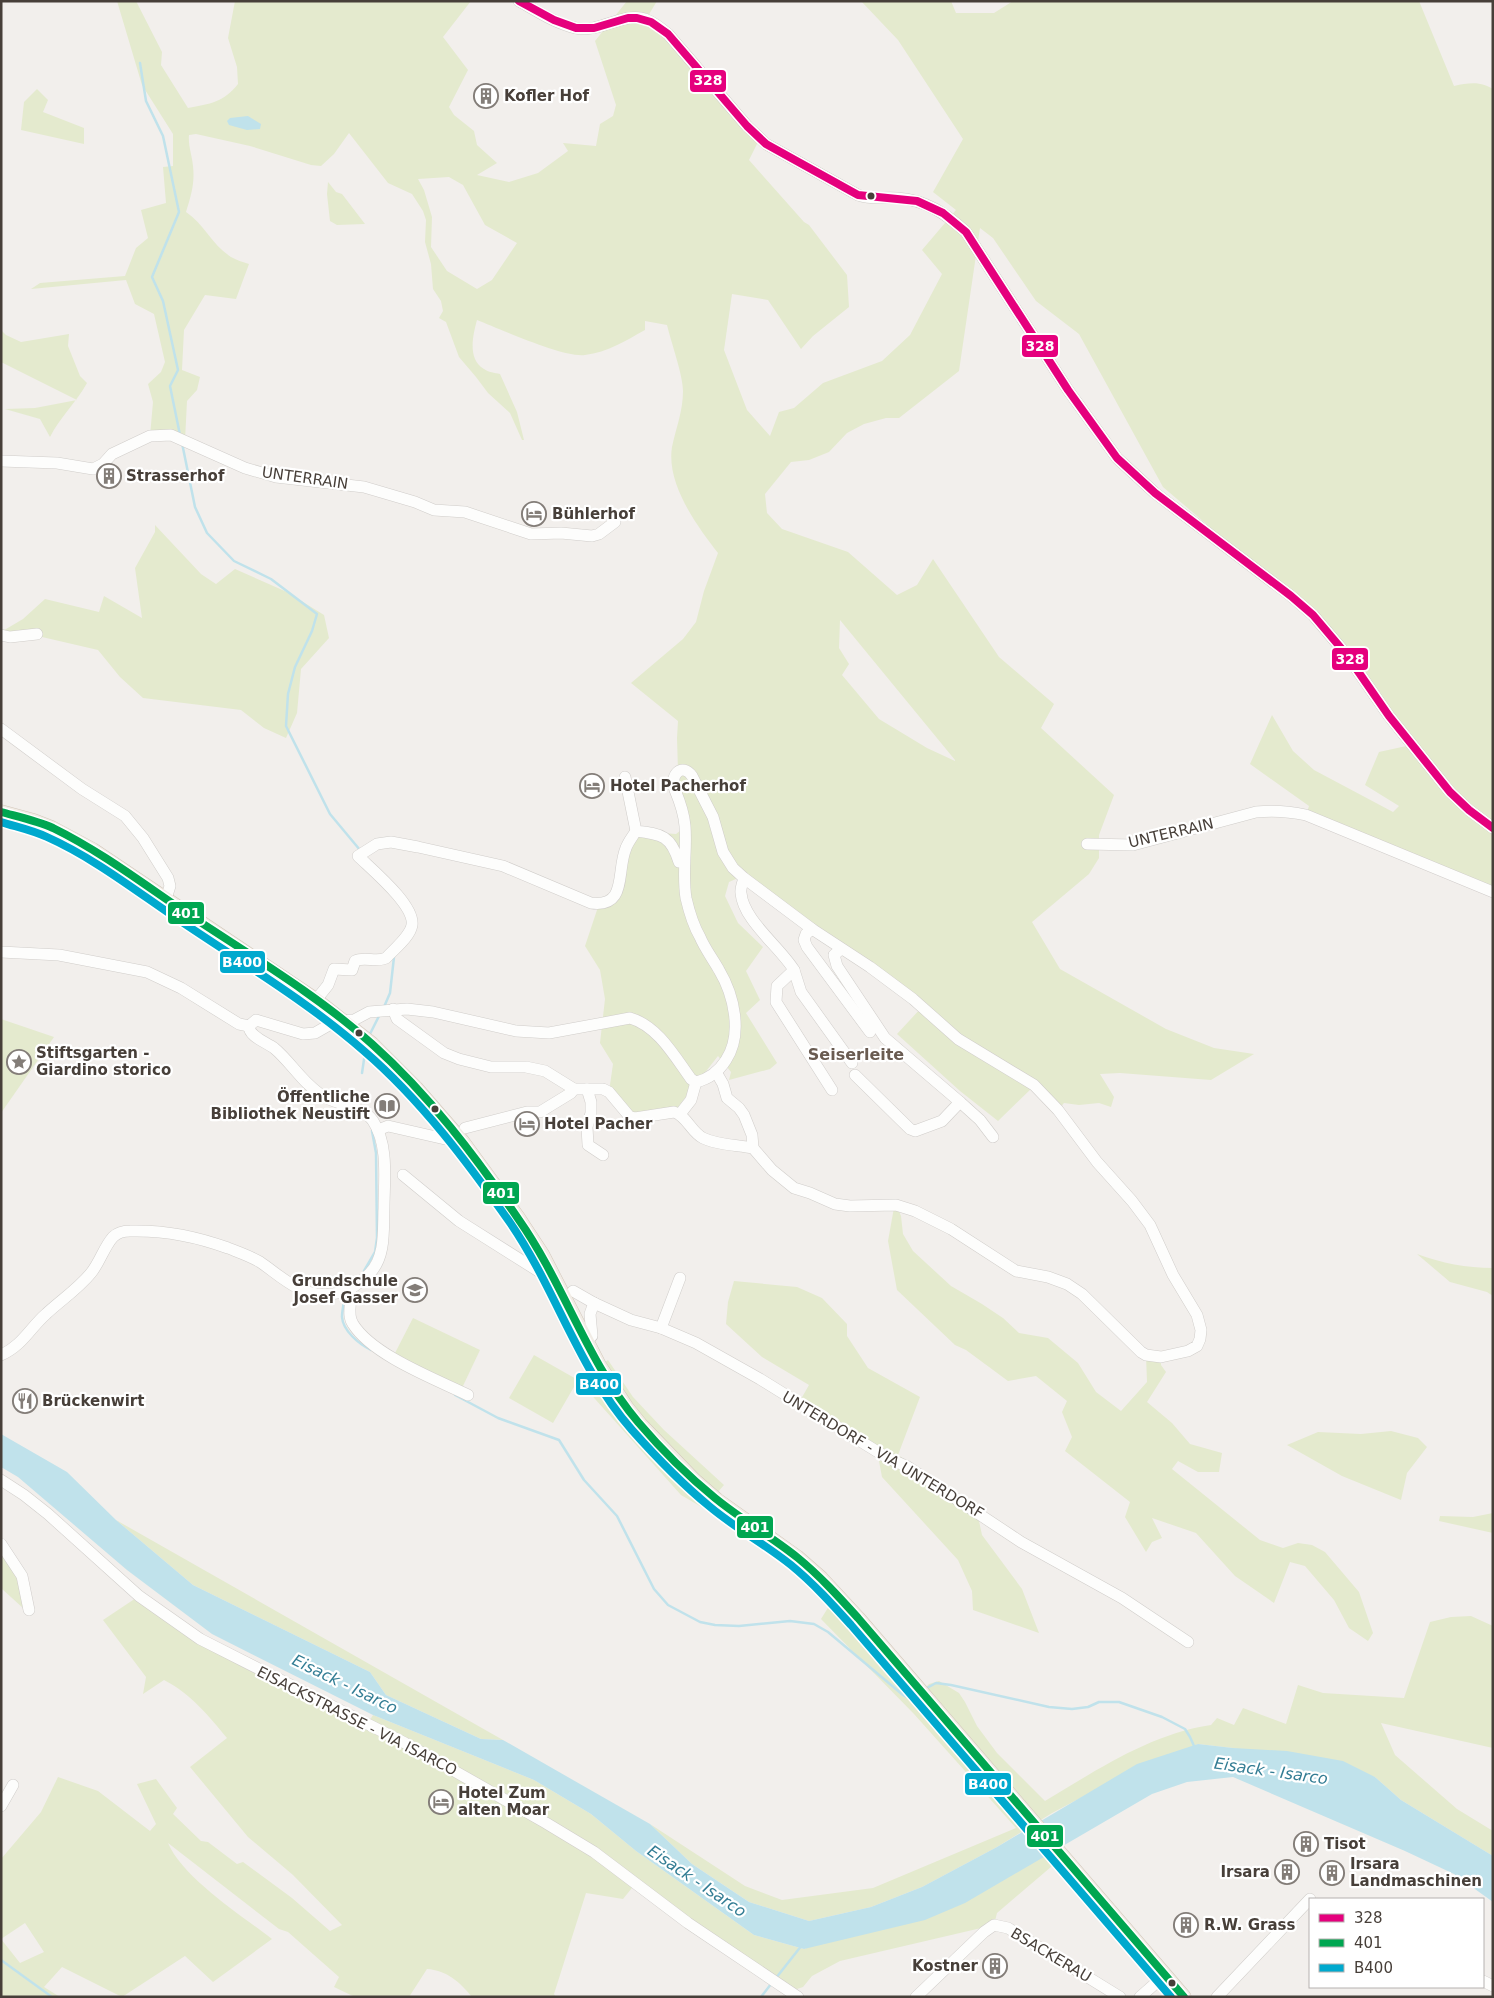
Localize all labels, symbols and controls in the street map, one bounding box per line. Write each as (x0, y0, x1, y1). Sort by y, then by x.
line badge: 328 (689, 69, 727, 93)
text: 328 (693, 72, 723, 88)
building icon: Kofler Hof (473, 83, 499, 109)
place label: Kofler Hof (504, 87, 589, 105)
unlabelled marker (866, 191, 876, 201)
line badge: 328 (1021, 334, 1059, 358)
text: 328 (1025, 338, 1055, 354)
building icon: Strasserhof (96, 463, 122, 489)
street label: UNTERRAIN (261, 463, 349, 493)
place label: Strasserhof (126, 467, 225, 485)
hotel icon: Bühlerhof (521, 501, 547, 527)
place label: Bühlerhof (552, 505, 635, 523)
line badge: 328 (1331, 647, 1369, 671)
text: 328 (1335, 651, 1365, 667)
hotel icon: Hotel Pacherhof (579, 773, 605, 799)
place label: Hotel Pacherhof (610, 777, 746, 795)
street label: UNTERRAIN (1127, 814, 1215, 852)
line badge: 401 (167, 901, 205, 925)
text: 401 (171, 905, 201, 921)
line badge: B400 (219, 950, 266, 974)
text: B400 (222, 954, 262, 970)
unlabelled marker (354, 1028, 364, 1038)
place label: Stiftsgarten - Giardino storico (36, 1044, 171, 1079)
district label: Seiserleite (808, 1045, 904, 1064)
place icon: Stiftsgarten - Giardino storico (6, 1049, 32, 1075)
place label: Öffentliche Bibliothek Neustift (211, 1087, 370, 1123)
library icon: Öffentliche Bibliothek Neustift (374, 1093, 400, 1119)
unlabelled marker (430, 1104, 440, 1114)
hotel icon: Hotel Pacher (514, 1111, 540, 1137)
place label: Hotel Pacher (544, 1115, 653, 1133)
line badge: 401 (482, 1181, 520, 1205)
text: 401 (486, 1185, 516, 1201)
place label: Grundschule Josef Gasser (292, 1272, 399, 1307)
school or university icon: Grundschule Josef Gasser (402, 1277, 428, 1303)
line badge: B400 (575, 1372, 622, 1396)
text: B400 (579, 1376, 619, 1392)
restaurant icon: Brückenwirt (12, 1388, 38, 1414)
street label: UNTERDORF - VIA UNTERDORF (779, 1388, 987, 1522)
place label: Brückenwirt (42, 1392, 144, 1410)
line badge: 401 (736, 1515, 774, 1539)
text: 401 (740, 1519, 770, 1535)
water label: Eisack - Isarco (289, 1650, 401, 1718)
street label: EISACKSTRASSE - VIA ISARCO (254, 1662, 460, 1780)
water label: Eisack - Isarco (1213, 1754, 1329, 1788)
line badge: B400 (964, 1772, 1012, 1796)
text: B400 (968, 1776, 1008, 1792)
place label: Hotel Zum alten Moar (458, 1784, 550, 1819)
hotel icon: Hotel Zum alten Moar (428, 1789, 454, 1815)
line badge: 401 (1026, 1824, 1064, 1848)
text: 401 (1030, 1828, 1060, 1844)
building icon: Tisot (1293, 1831, 1319, 1857)
place label: Tisot (1324, 1835, 1366, 1853)
water label: Eisack - Isarco (644, 1841, 750, 1921)
place label: Irsara Landmaschinen (1350, 1855, 1482, 1890)
building icon: Irsara (1274, 1859, 1300, 1885)
building icon: Irsara Landmaschinen (1319, 1860, 1345, 1886)
place label: Irsara (1220, 1863, 1270, 1881)
legend (1309, 1898, 1484, 1988)
text: 328 (1354, 1909, 1383, 1927)
building icon: R.W. Grass (1173, 1912, 1199, 1938)
place label: R.W. Grass (1204, 1916, 1296, 1934)
street label: BSACKERAU (1008, 1924, 1094, 1986)
text: 401 (1354, 1934, 1383, 1952)
building icon: Kostner (982, 1953, 1008, 1979)
place label: Kostner (912, 1957, 979, 1975)
text: B400 (1354, 1959, 1393, 1977)
unlabelled marker (1167, 1978, 1177, 1988)

